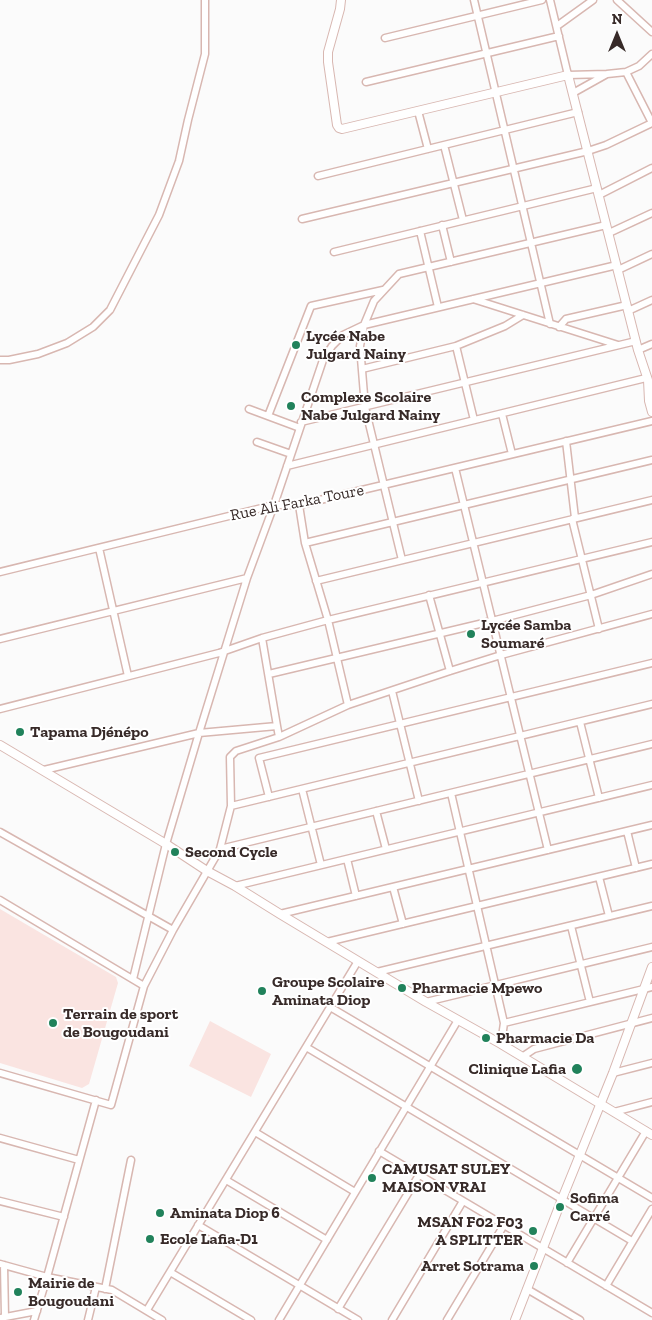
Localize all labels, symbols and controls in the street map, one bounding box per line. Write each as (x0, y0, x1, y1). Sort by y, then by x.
north arrow (592, 10, 642, 60)
text: N (612, 11, 622, 28)
place label: Lycée Nabe Julgard Nainy (306, 326, 406, 364)
marker: Lycée Nabe Julgard Nainy (290, 339, 302, 351)
place label: Complexe Scolaire Nabe Julgard Nainy (301, 387, 440, 425)
marker: Complexe Scolaire Nabe Julgard Nainy (285, 400, 297, 412)
street label: Rue Ali Farka Toure (229, 481, 365, 525)
place label: Lycée Samba Soumaré (481, 615, 571, 653)
marker: Lycée Samba Soumaré (465, 628, 477, 640)
place label: Tapama Djénépo (30, 722, 148, 742)
marker: Tapama Djénépo (14, 726, 26, 738)
place label: Second Cycle (185, 842, 278, 862)
marker: Second Cycle (169, 846, 181, 858)
place label: Groupe Scolaire Aminata Diop (272, 972, 385, 1010)
place label: Pharmacie Mpewo (412, 978, 542, 998)
marker: Pharmacie Mpewo (396, 982, 408, 994)
marker: Groupe Scolaire Aminata Diop (256, 985, 268, 997)
place label: Terrain de sport de Bougoudani (63, 1004, 178, 1042)
marker: Terrain de sport de Bougoudani (47, 1017, 59, 1029)
place label: Pharmacie Da (496, 1028, 594, 1048)
marker: Pharmacie Da (480, 1032, 492, 1044)
place label: Clinique Lafia (469, 1059, 566, 1079)
marker: Clinique Lafia (570, 1062, 584, 1076)
place label: CAMUSAT SULEY MAISON VRAI (382, 1159, 510, 1197)
marker: CAMUSAT SULEY MAISON VRAI (366, 1172, 378, 1184)
place label: Sofima Carré (570, 1188, 619, 1226)
marker: Sofima Carré (554, 1201, 566, 1213)
place label: Aminata Diop 6 (170, 1203, 280, 1223)
marker: Aminata Diop 6 (154, 1207, 166, 1219)
place label: MSAN F02 F03 A SPLITTER (417, 1212, 523, 1250)
marker: MSAN F02 F03 A SPLITTER (527, 1225, 539, 1237)
place label: Ecole Lafia-D1 (160, 1229, 258, 1249)
marker: Ecole Lafia-D1 (144, 1233, 156, 1245)
place label: Arret Sotrama (421, 1256, 524, 1276)
marker: Arret Sotrama (528, 1260, 540, 1272)
place label: Mairie de Bougoudani (28, 1273, 114, 1311)
marker: Mairie de Bougoudani (12, 1286, 24, 1298)

